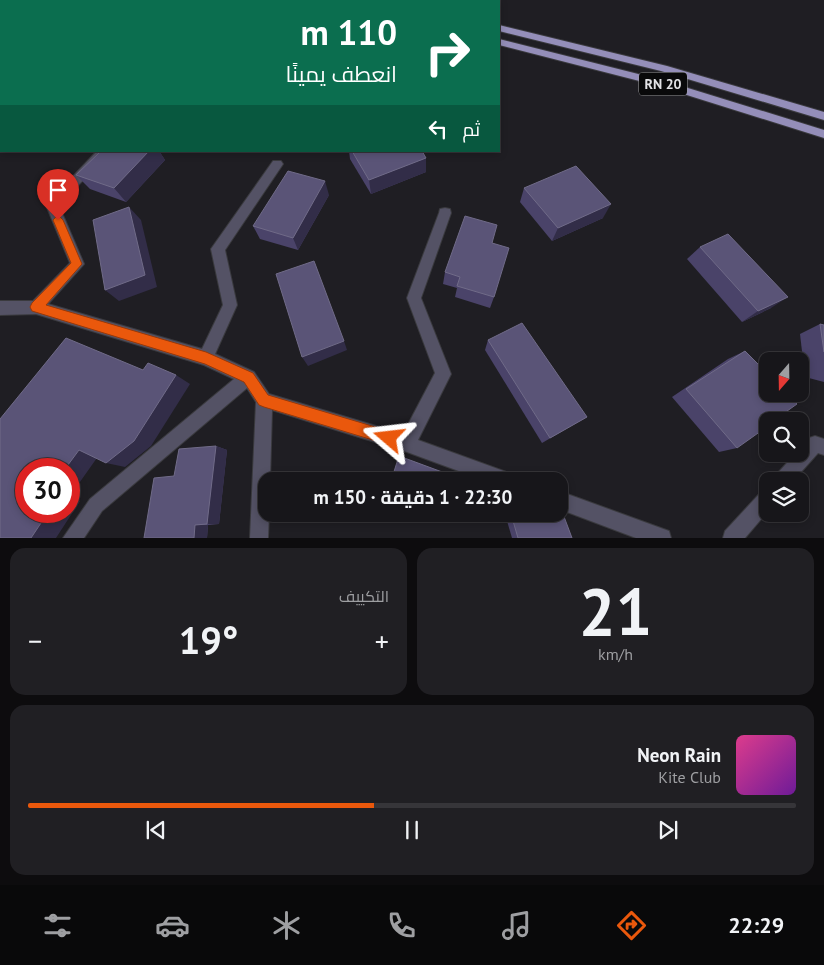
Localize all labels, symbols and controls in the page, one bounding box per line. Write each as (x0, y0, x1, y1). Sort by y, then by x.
text: 110 m (300, 9, 397, 55)
icon: right (415, 20, 480, 85)
text: انعطف يمينًا (286, 60, 397, 88)
road number: RN 20 (639, 72, 687, 96)
icon: left (424, 115, 452, 143)
text: ثم (462, 117, 480, 141)
pin (37, 169, 79, 220)
icon: arrive (44, 176, 72, 204)
north arrow (759, 352, 809, 402)
map controls (759, 352, 809, 522)
position arrow (362, 411, 414, 463)
button: search (759, 412, 809, 462)
speed limit sign: 30 (15, 458, 80, 523)
button: layers (759, 472, 809, 522)
text: 22:30 · 1 دقيقة · 150 m (314, 485, 512, 509)
text: 21 (579, 569, 652, 653)
text: التكييف (339, 586, 389, 606)
text: 19° (179, 615, 238, 664)
text: − (28, 622, 42, 659)
text: + (375, 622, 389, 659)
text: km/h (598, 644, 633, 664)
text: Neon Rain (637, 743, 721, 767)
text: Kite Club (658, 767, 721, 787)
icon: previous (142, 816, 170, 844)
icon: pause (398, 816, 426, 844)
icon: next (654, 816, 682, 844)
icon: filters (40, 908, 75, 943)
icon: car (155, 908, 190, 943)
icon: climate (269, 908, 304, 943)
icon: phone (384, 908, 419, 943)
icon: music (499, 908, 534, 943)
icon: directions (614, 908, 649, 943)
text: 22:29 (728, 911, 784, 939)

